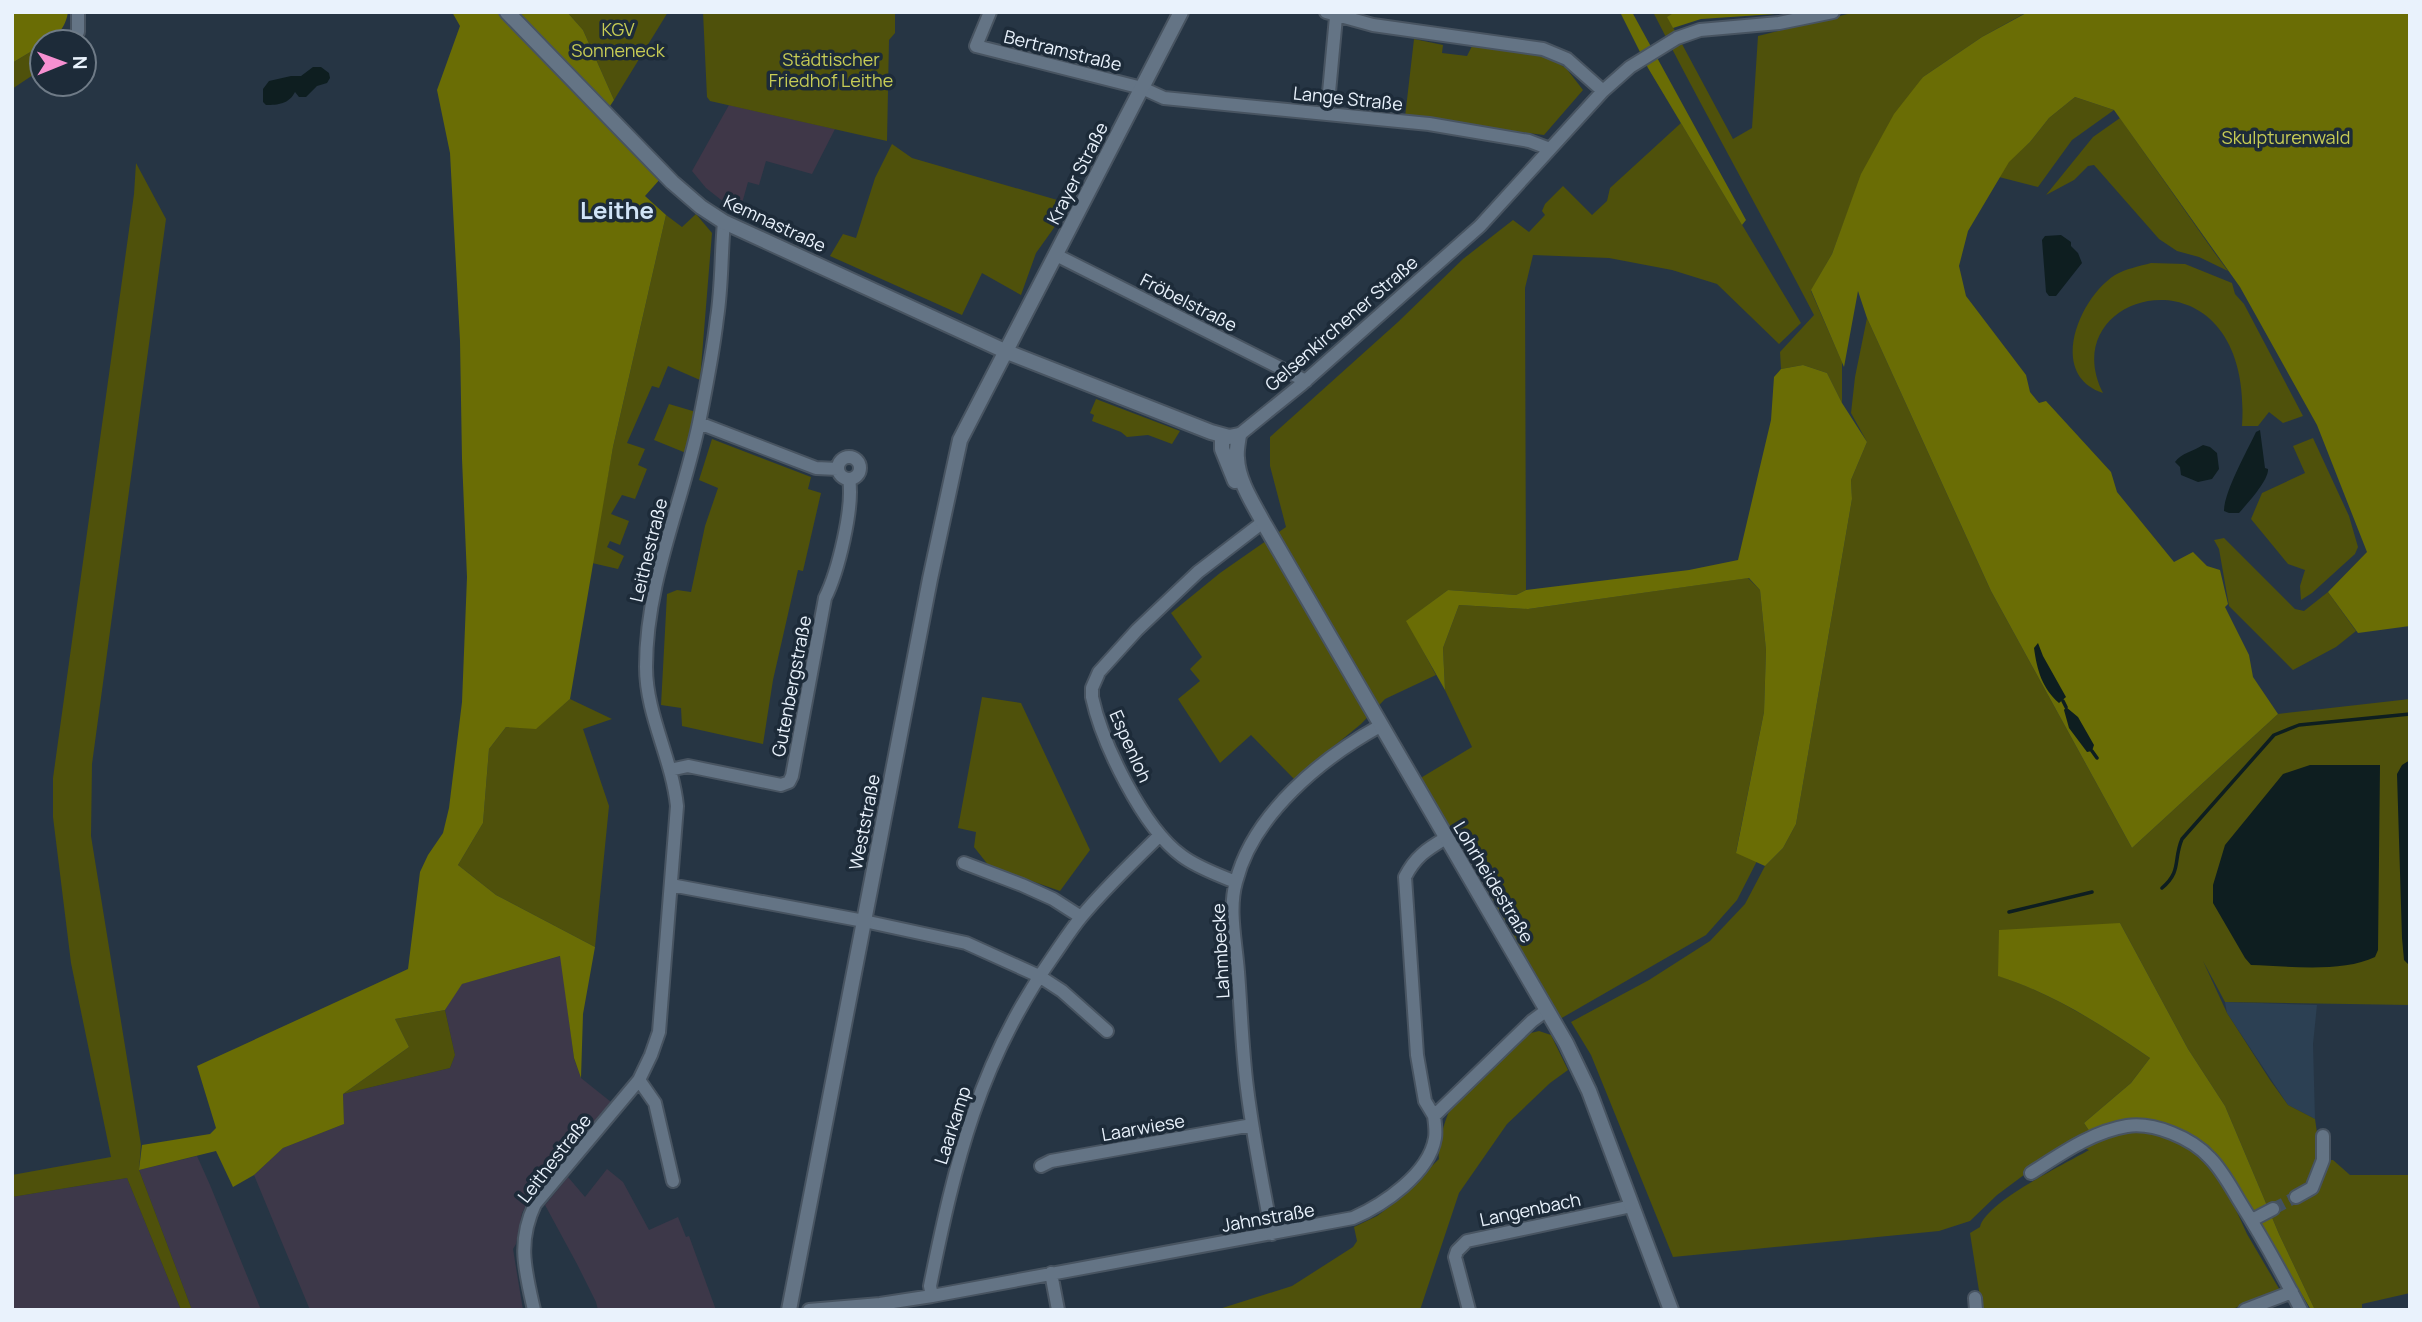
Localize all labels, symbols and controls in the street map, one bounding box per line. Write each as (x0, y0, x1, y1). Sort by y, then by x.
park label: KGV Sonneneck (571, 17, 666, 62)
street label: Bertramstraße (1002, 24, 1124, 76)
north arrow (28, 28, 98, 98)
park label: Städtischer Friedhof Leithe (769, 47, 893, 92)
text: N (67, 56, 93, 70)
street label: Lange Straße (1292, 80, 1404, 116)
street label: Krayer Straße (1041, 118, 1113, 228)
park label: Skulpturenwald (2222, 125, 2350, 149)
street label: Kemnastraße (720, 189, 830, 257)
district label: Leithe (580, 193, 654, 226)
street label: Gelsenkirchener Straße (1259, 250, 1423, 396)
street label: Fröbelstraße (1137, 267, 1241, 337)
street label: Leithestraße (623, 495, 673, 605)
street label: Gutenbergstraße (766, 613, 816, 759)
street label: Espenloh (1104, 706, 1158, 786)
street label: Weststraße (843, 772, 885, 872)
street label: Lohrheidestraße (1448, 817, 1540, 947)
street label: Lahmbecke (1206, 903, 1234, 999)
street label: Laarkamp (928, 1083, 976, 1167)
street label: Laarwiese (1099, 1108, 1187, 1146)
street label: Leithestraße (512, 1109, 596, 1207)
street label: Langenbach (1477, 1187, 1583, 1231)
street label: Jahnstraße (1220, 1197, 1316, 1237)

